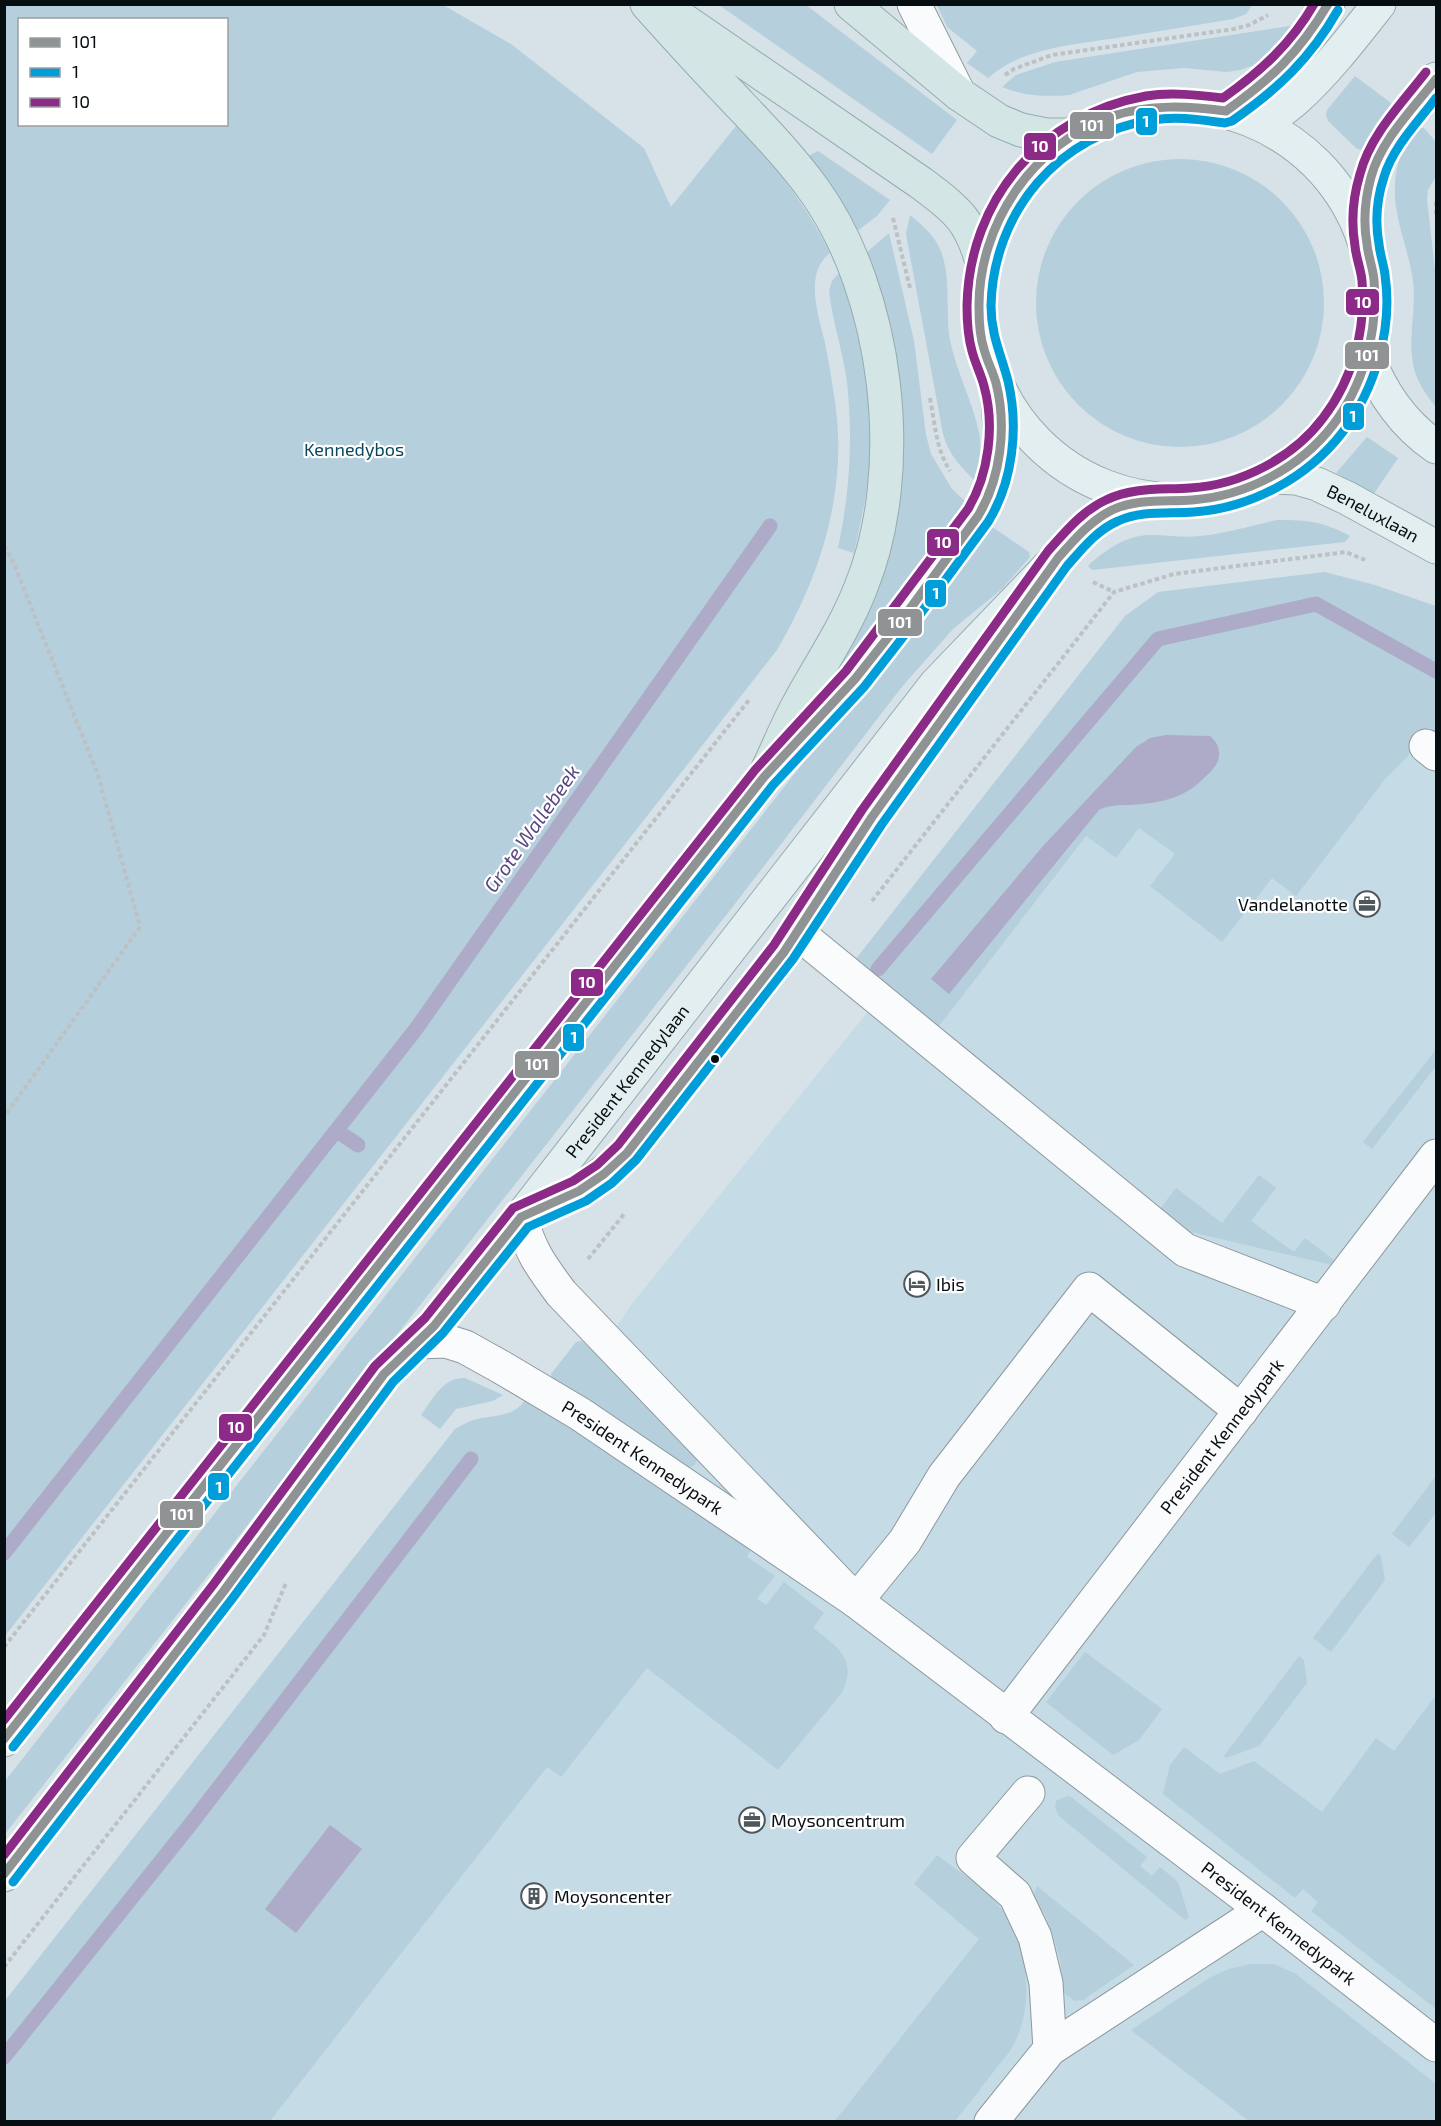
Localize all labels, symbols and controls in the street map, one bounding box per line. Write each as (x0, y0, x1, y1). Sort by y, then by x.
legend (18, 18, 228, 126)
text: 101 (72, 30, 97, 52)
text: 1 (72, 60, 79, 82)
text: 10 (72, 90, 90, 112)
line badge: 1 (1135, 107, 1158, 136)
line badge: 101 (1069, 111, 1115, 140)
text: 1 (1143, 111, 1149, 130)
text: 101 (1080, 115, 1104, 134)
line badge: 10 (1023, 132, 1057, 161)
text: 10 (1031, 136, 1049, 155)
line badge: 10 (1345, 288, 1380, 316)
text: 10 (1354, 292, 1372, 311)
line badge: 101 (1344, 341, 1390, 370)
text: 101 (1355, 345, 1379, 364)
line badge: 1 (1342, 402, 1365, 431)
text: 1 (1350, 406, 1356, 425)
park label: Kennedybos (304, 438, 404, 460)
street label: Beneluxlaan (1323, 479, 1423, 547)
line badge: 10 (926, 528, 960, 557)
text: 10 (934, 532, 952, 551)
line badge: 1 (924, 579, 947, 608)
text: 1 (933, 583, 939, 602)
line badge: 101 (877, 608, 923, 637)
text: 101 (888, 612, 912, 631)
water label: Grote Wallebeek (478, 760, 584, 896)
office icon: Vandelanotte (1352, 889, 1382, 919)
place label: Vandelanotte (1238, 893, 1348, 915)
line badge: 10 (570, 968, 604, 997)
text: 10 (578, 972, 596, 991)
street label: President Kennedylaan (560, 1000, 693, 1162)
line badge: 1 (562, 1023, 585, 1052)
text: 1 (571, 1027, 577, 1046)
line badge: 101 (514, 1050, 560, 1079)
unlabelled marker (709, 1053, 721, 1065)
text: 101 (525, 1054, 549, 1073)
hotel icon: Ibis (902, 1269, 932, 1299)
place label: Ibis (936, 1273, 965, 1295)
street label: President Kennedypark (1155, 1354, 1288, 1518)
street label: President Kennedypark (558, 1395, 728, 1519)
line badge: 10 (218, 1413, 253, 1442)
text: 10 (227, 1417, 245, 1436)
line badge: 1 (207, 1472, 230, 1501)
text: 1 (216, 1477, 222, 1496)
line badge: 101 (159, 1500, 204, 1529)
text: 101 (170, 1504, 194, 1523)
office icon: Moysoncentrum (737, 1805, 767, 1835)
place label: Moysoncentrum (771, 1809, 905, 1831)
street label: President Kennedypark (1197, 1856, 1361, 1990)
building icon: Moysoncenter (519, 1881, 549, 1911)
place label: Moysoncenter (554, 1885, 672, 1907)

